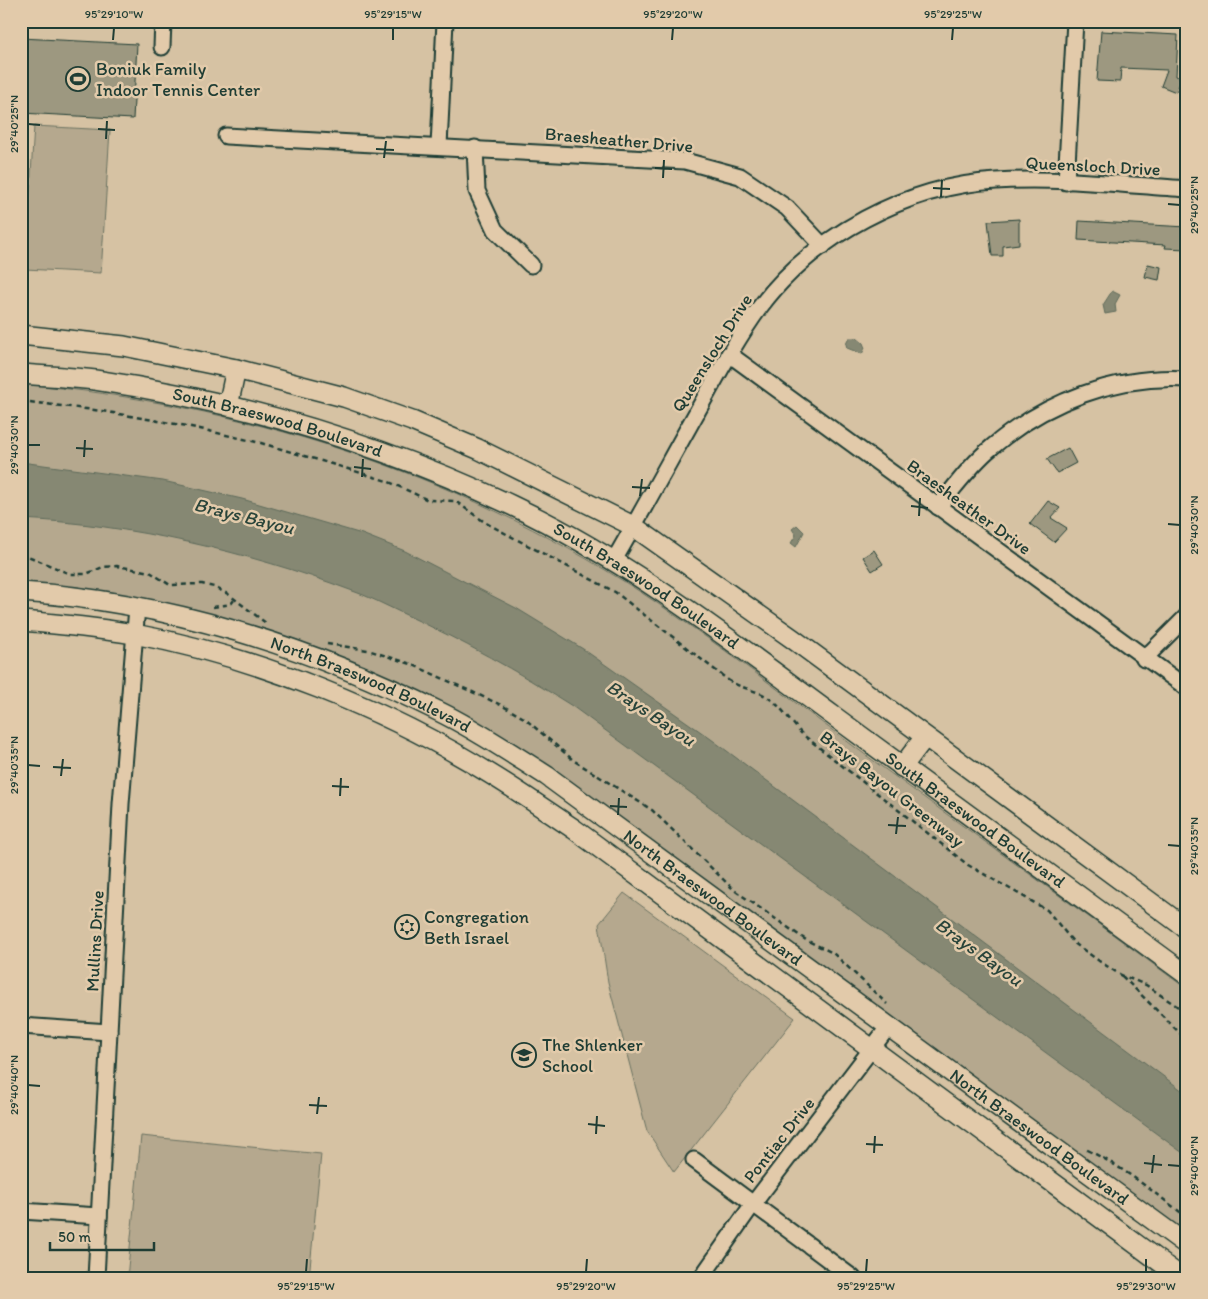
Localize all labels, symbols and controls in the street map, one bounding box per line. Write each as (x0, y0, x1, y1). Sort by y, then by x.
text: 95°29'10"W (85, 7, 143, 21)
text: 95°29'15"W (364, 7, 422, 21)
text: 95°29'20"W (643, 7, 703, 21)
text: 95°29'25"W (924, 7, 982, 21)
place label: Boniuk Family Indoor Tennis Center (96, 58, 261, 101)
sports icon: Boniuk Family Indoor Tennis Center (65, 66, 91, 92)
text: 29°40'25"N (7, 95, 21, 153)
street label: Braesheather Drive (544, 123, 694, 157)
street label: Queensloch Drive (1025, 151, 1161, 181)
text: 29°40'25"N (1187, 176, 1201, 234)
street label: Queensloch Drive (667, 290, 757, 416)
street label: South Braeswood Boulevard (171, 383, 386, 462)
text: 29°40'30"N (7, 415, 21, 475)
street label: Braesheather Drive (902, 454, 1036, 560)
water label: Brays Bayou (192, 493, 297, 540)
text: 29°40'30"N (1187, 495, 1201, 555)
street label: South Braeswood Boulevard (550, 517, 744, 654)
street label: North Braeswood Boulevard (268, 631, 475, 738)
water label: Brays Bayou (602, 675, 700, 751)
street label: Brays Bayou Greenway (815, 726, 969, 853)
text: 29°40'35"N (7, 736, 21, 794)
street label: South Braeswood Boulevard (881, 747, 1070, 893)
text: 29°40'35"N (1187, 817, 1201, 875)
street label: North Braeswood Boulevard (619, 825, 807, 971)
street label: Mullins Drive (81, 890, 109, 992)
place label: Congregation Beth Israel (424, 906, 529, 949)
water label: Brays Bayou (931, 913, 1027, 992)
synagogue icon: Congregation Beth Israel (394, 914, 420, 940)
place label: The Shlenker School (542, 1034, 643, 1077)
school or university icon: The Shlenker School (511, 1042, 537, 1068)
text: 29°40'40"N (7, 1055, 21, 1115)
street label: North Braeswood Boulevard (946, 1064, 1134, 1210)
street label: Pontiac Drive (739, 1093, 819, 1187)
text: 29°40'40"N (1187, 1136, 1201, 1196)
scale bar (50, 1219, 154, 1251)
text: 50 m (58, 1228, 91, 1246)
text: 95°29'15"W (277, 1279, 335, 1293)
text: 95°29'20"W (556, 1279, 616, 1293)
text: 95°29'25"W (837, 1279, 895, 1293)
text: 95°29'30"W (1116, 1279, 1176, 1293)

